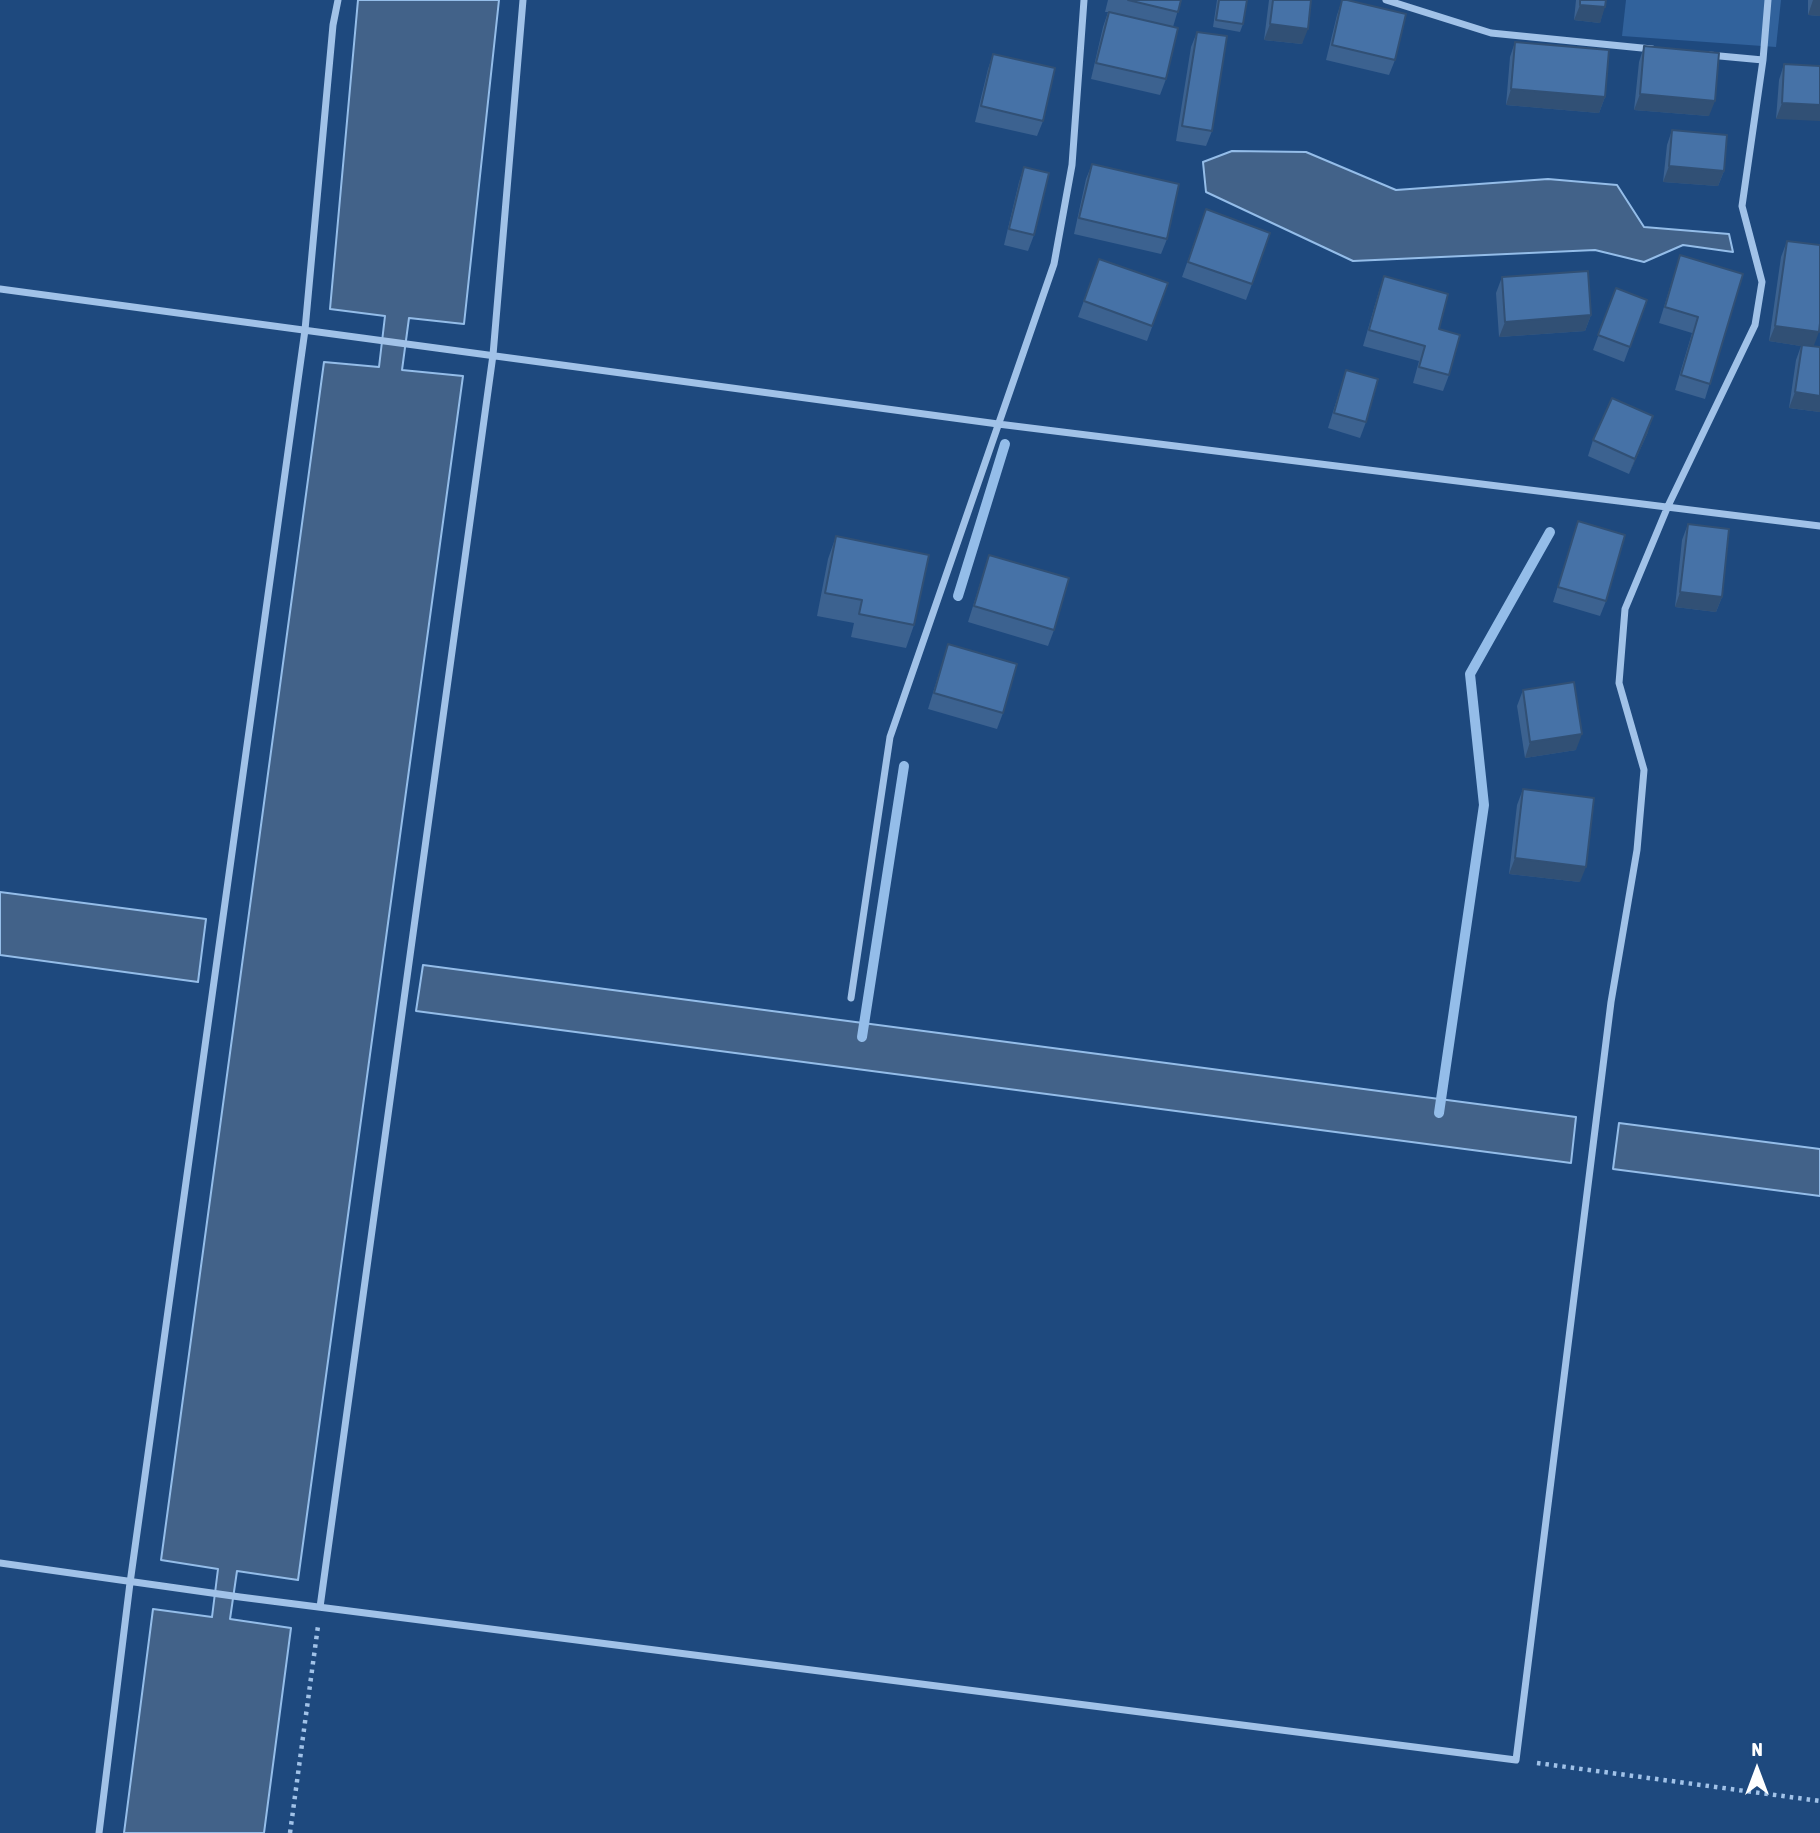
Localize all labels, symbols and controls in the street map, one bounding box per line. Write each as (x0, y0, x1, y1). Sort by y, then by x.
north arrow (1722, 1735, 1792, 1805)
text: N (1751, 1738, 1763, 1760)

